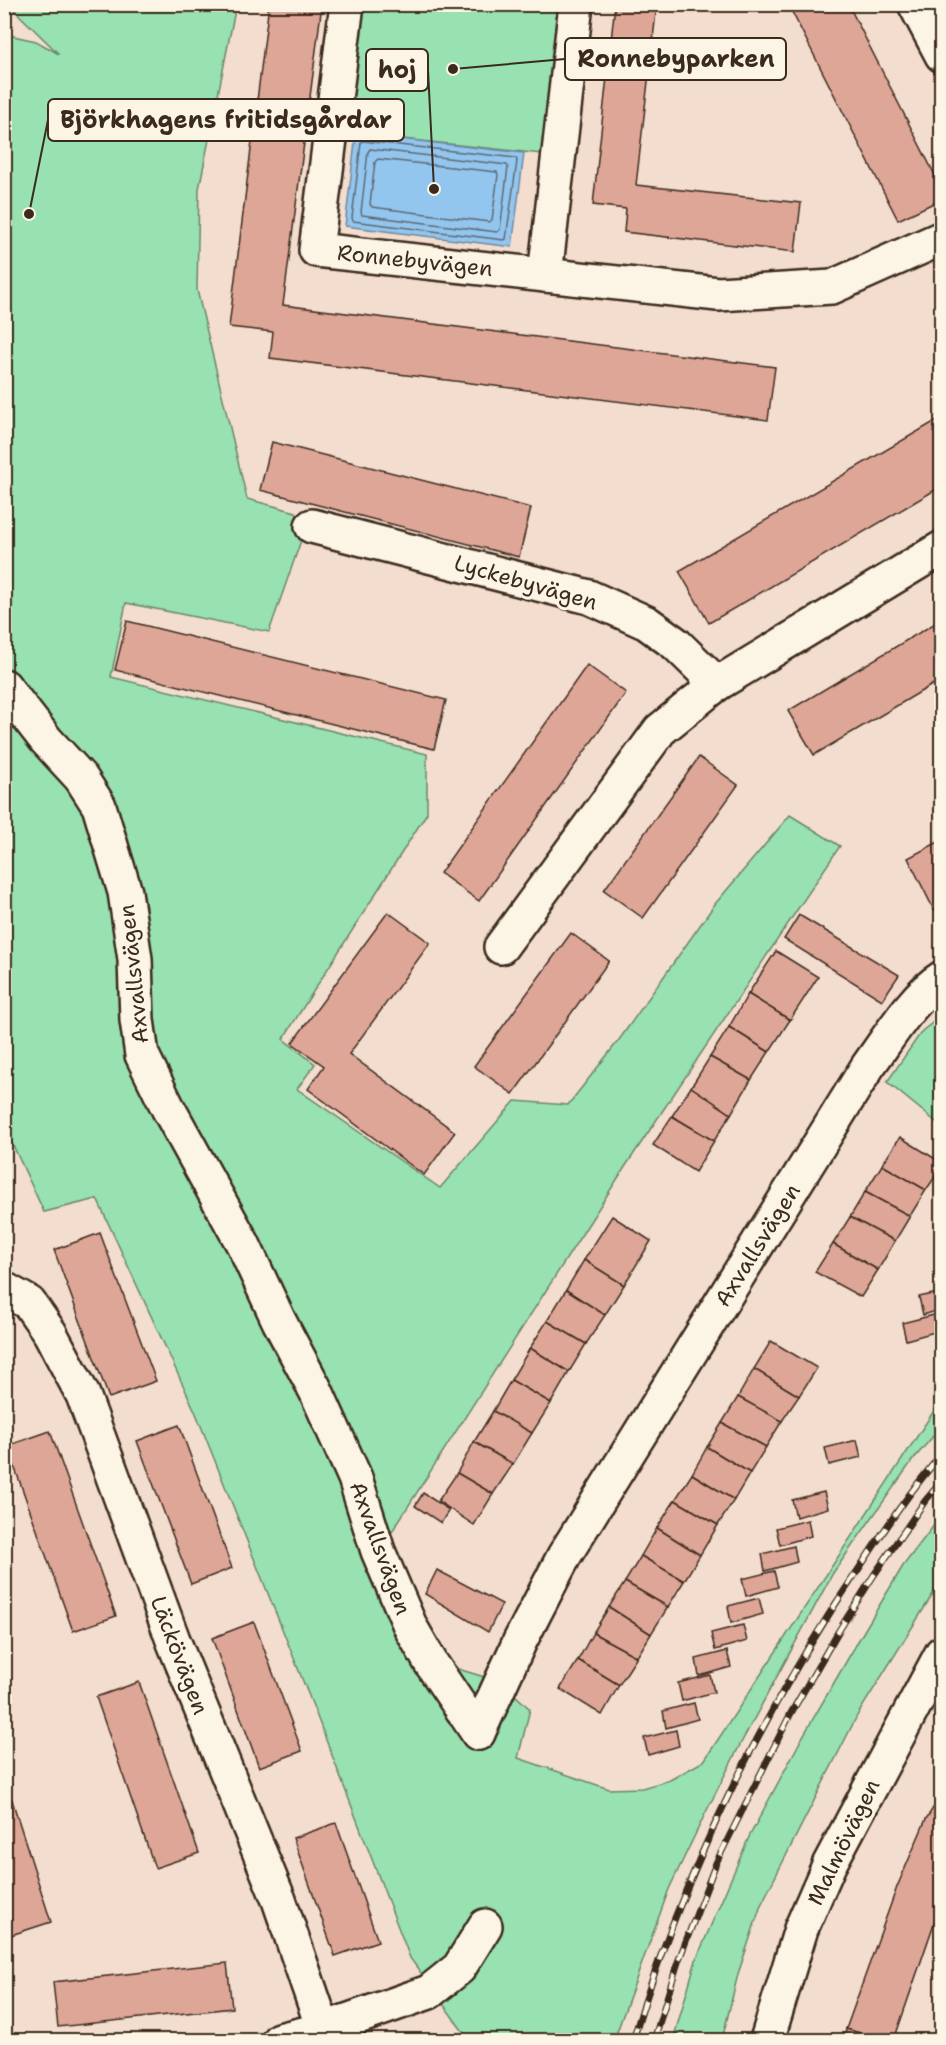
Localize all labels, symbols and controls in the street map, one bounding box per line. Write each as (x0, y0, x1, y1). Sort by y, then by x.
callout: Ronnebyparken (565, 38, 786, 80)
text: Ronnebyparken (577, 43, 775, 75)
callout: hoj (366, 49, 428, 91)
text: hoj (378, 54, 416, 86)
callout: Björkhagens fritidsgårdar (48, 99, 404, 141)
text: Björkhagens fritidsgårdar (60, 104, 392, 136)
street label: Ronnebyvägen (336, 238, 494, 283)
street label: Lyckebyvägen (451, 548, 601, 617)
street label: Axvallsvägen (112, 903, 155, 1045)
street label: Axvallsvägen (708, 1178, 807, 1312)
street label: Axvallsvägen (343, 1477, 418, 1619)
street label: Läckövägen (144, 1592, 215, 1719)
street label: Malmövägen (800, 1774, 887, 1910)

